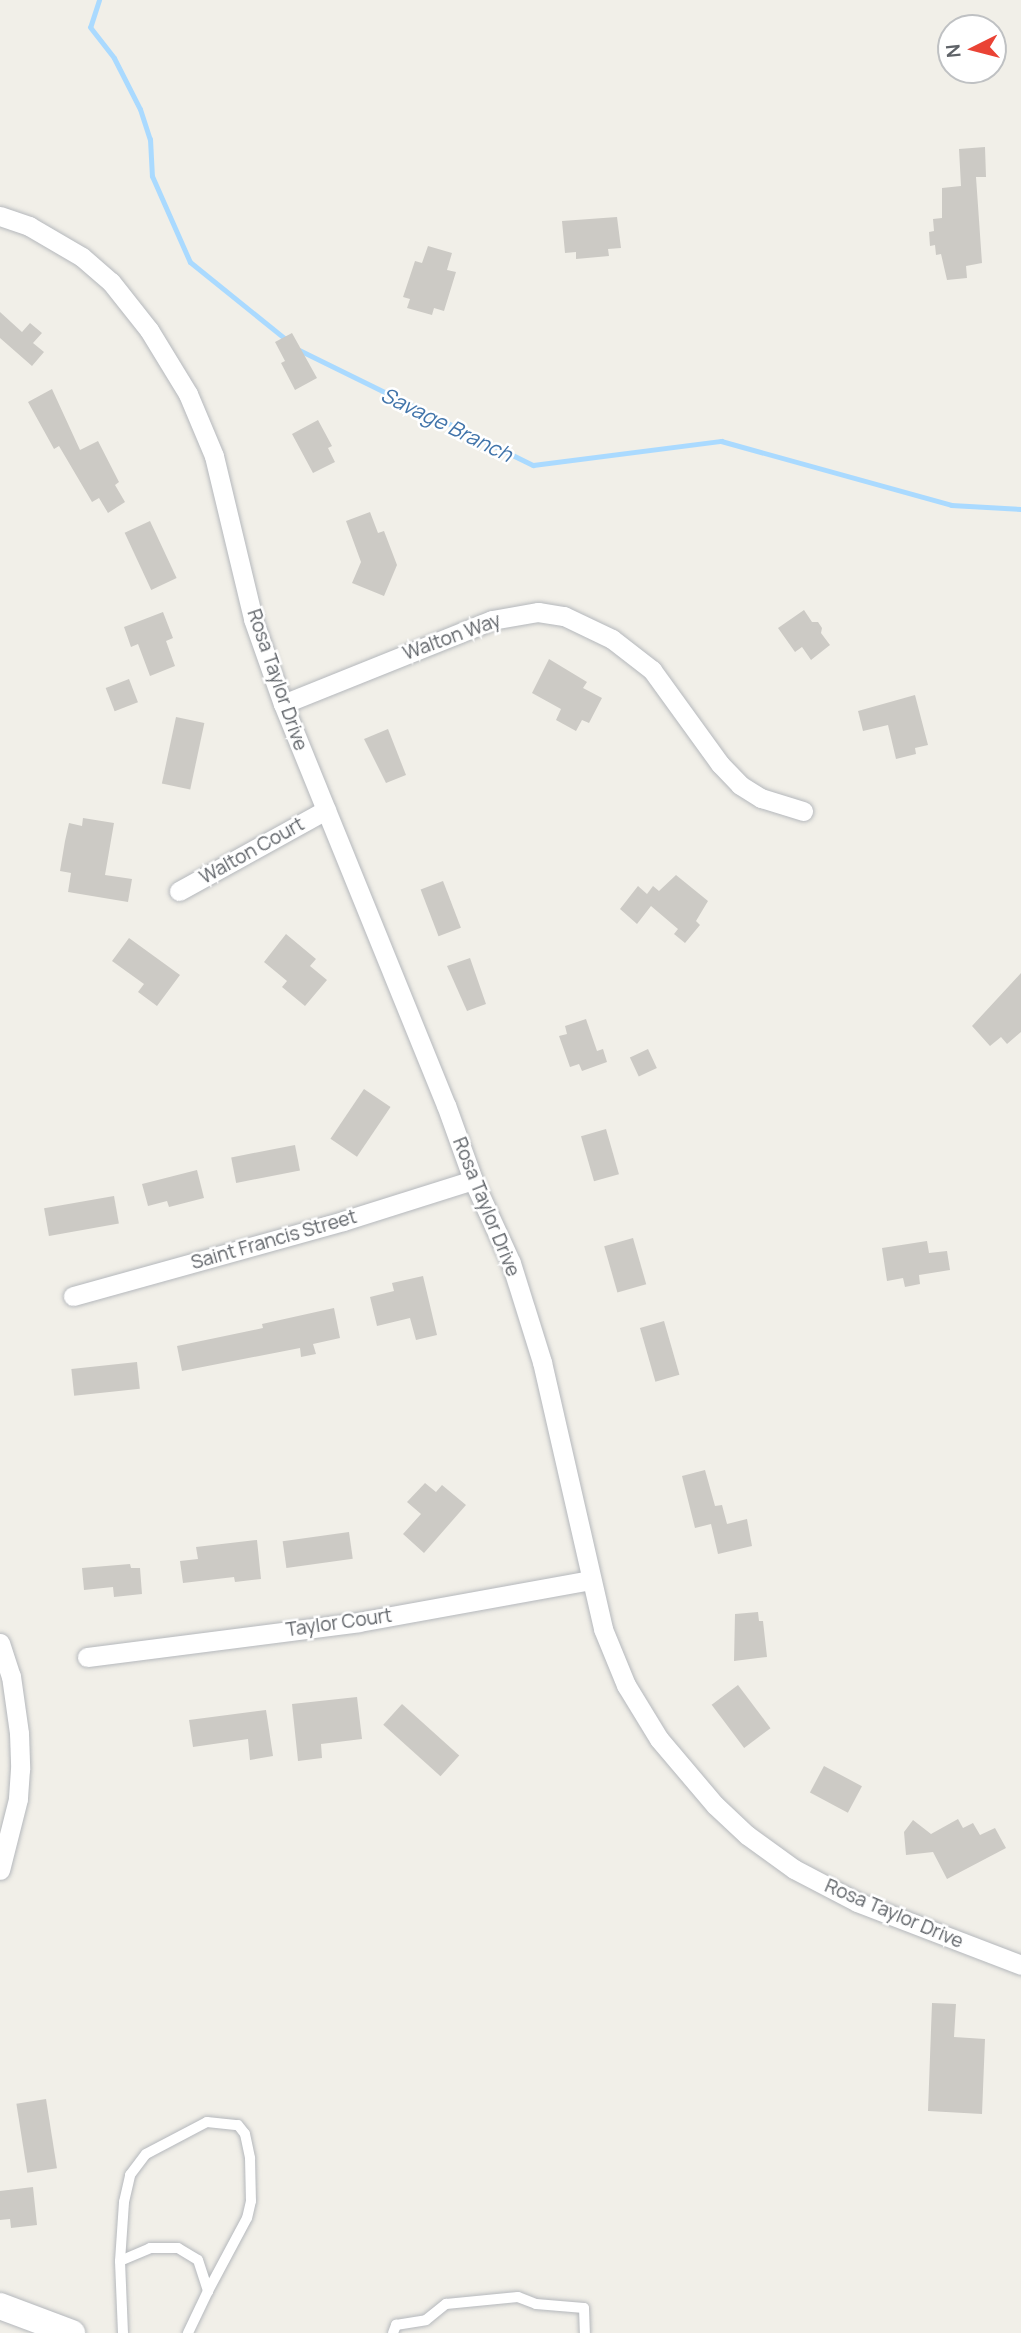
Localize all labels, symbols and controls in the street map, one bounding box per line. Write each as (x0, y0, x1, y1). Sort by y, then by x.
north arrow (937, 14, 1007, 84)
text: N (939, 43, 967, 59)
water label: Savage Branch (377, 381, 517, 467)
street label: Rosa Taylor Drive (242, 606, 312, 754)
street label: Walton Way (400, 609, 504, 665)
street label: Walton Court (196, 813, 308, 889)
street label: Rosa Taylor Drive (448, 1134, 524, 1280)
street label: Saint Francis Street (188, 1205, 360, 1275)
street label: Taylor Court (284, 1604, 394, 1642)
street label: Rosa Taylor Drive (821, 1875, 967, 1953)

